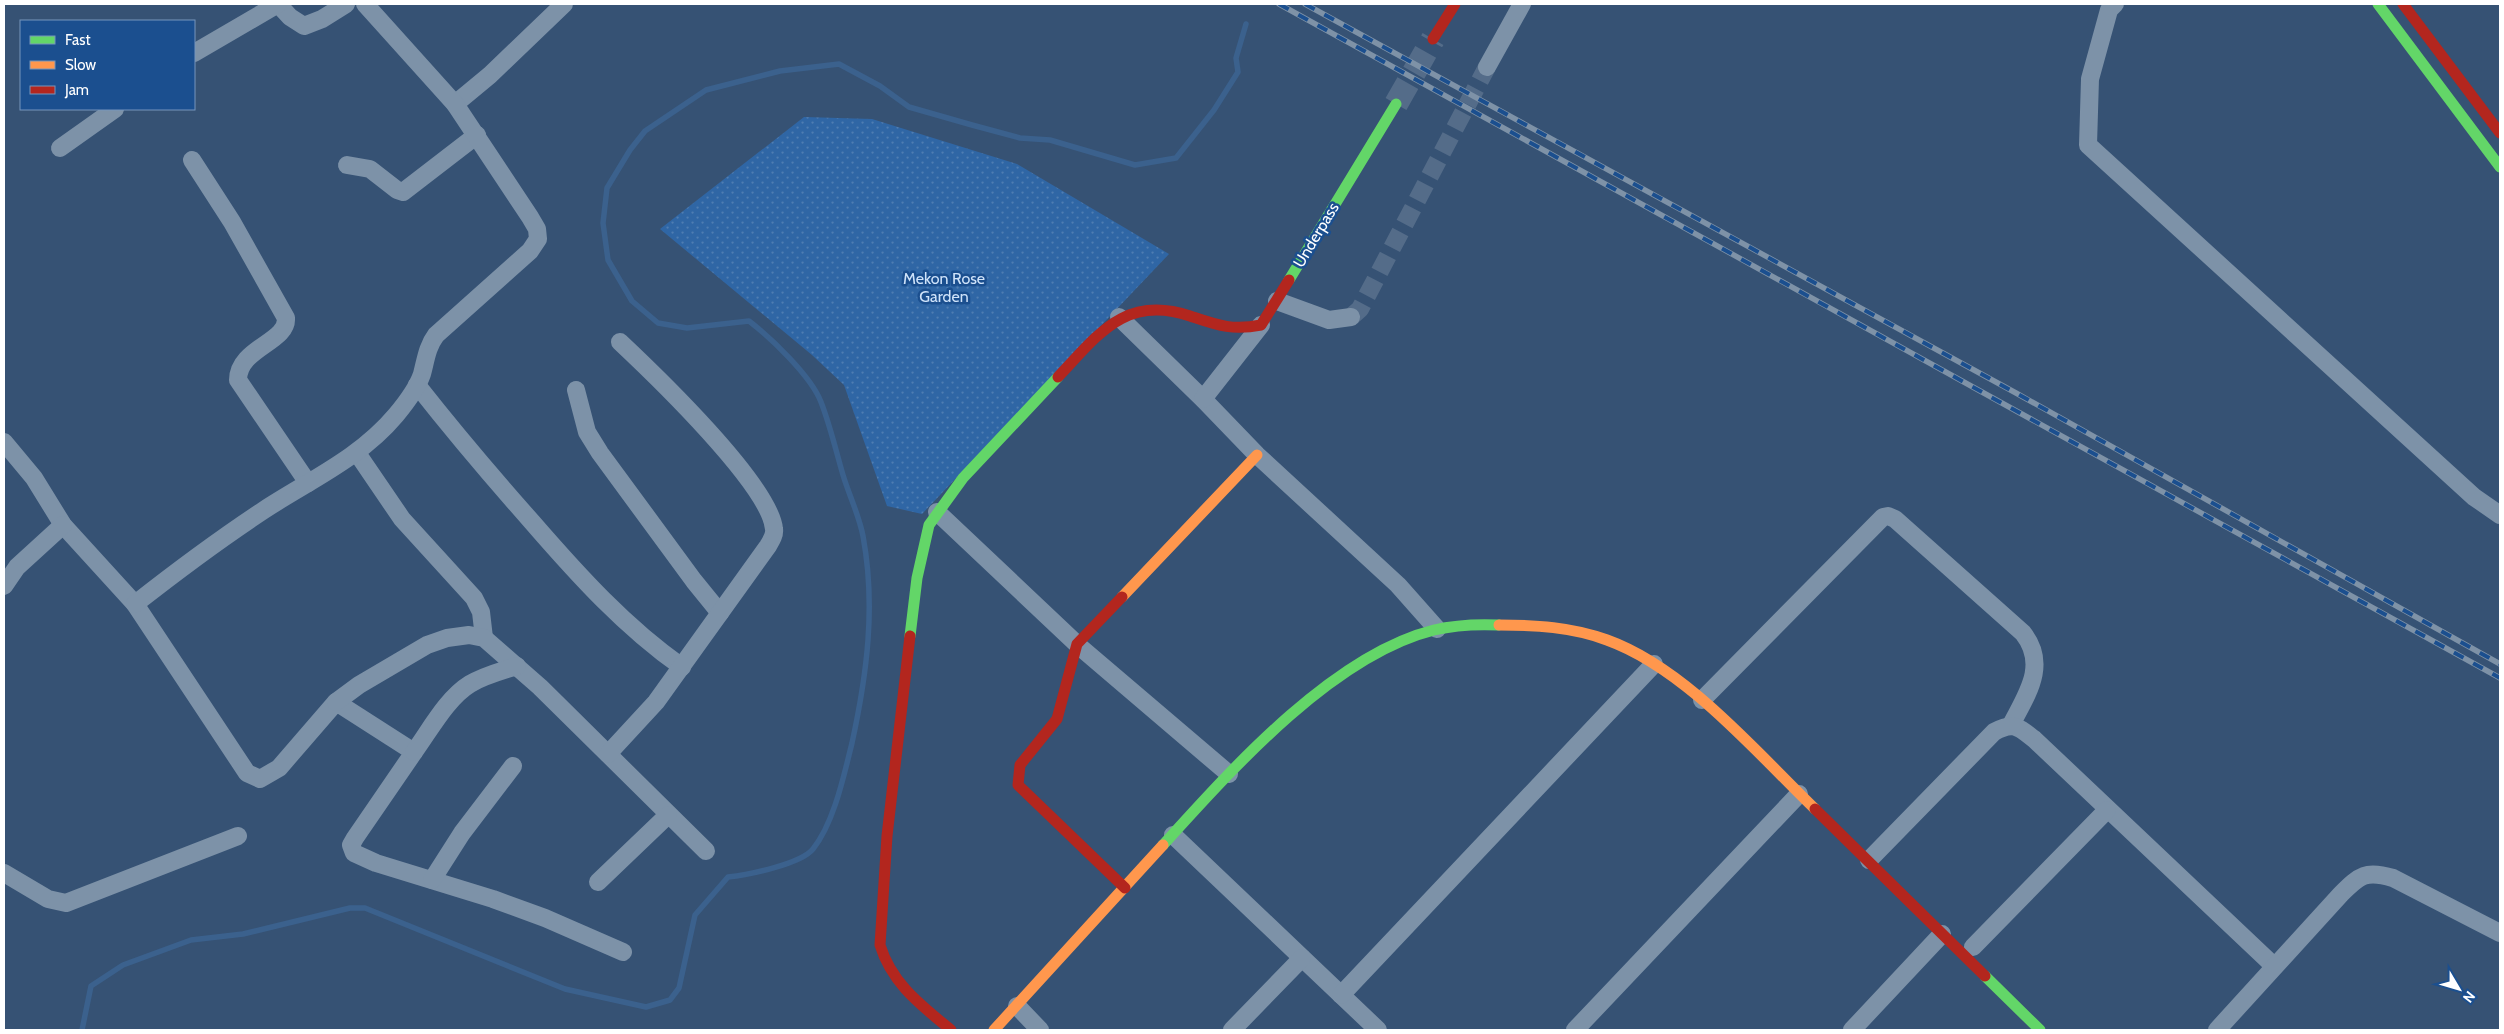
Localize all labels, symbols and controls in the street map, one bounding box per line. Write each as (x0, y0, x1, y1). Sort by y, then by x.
legend (20, 20, 195, 110)
text: Fast (65, 31, 90, 49)
text: Slow (65, 56, 96, 74)
text: Jam (64, 81, 89, 99)
street label: Underpass (1289, 199, 1343, 271)
park label: Mekon Rose Garden (903, 269, 985, 306)
north arrow (2434, 964, 2484, 1014)
text: N (2459, 988, 2479, 1006)

